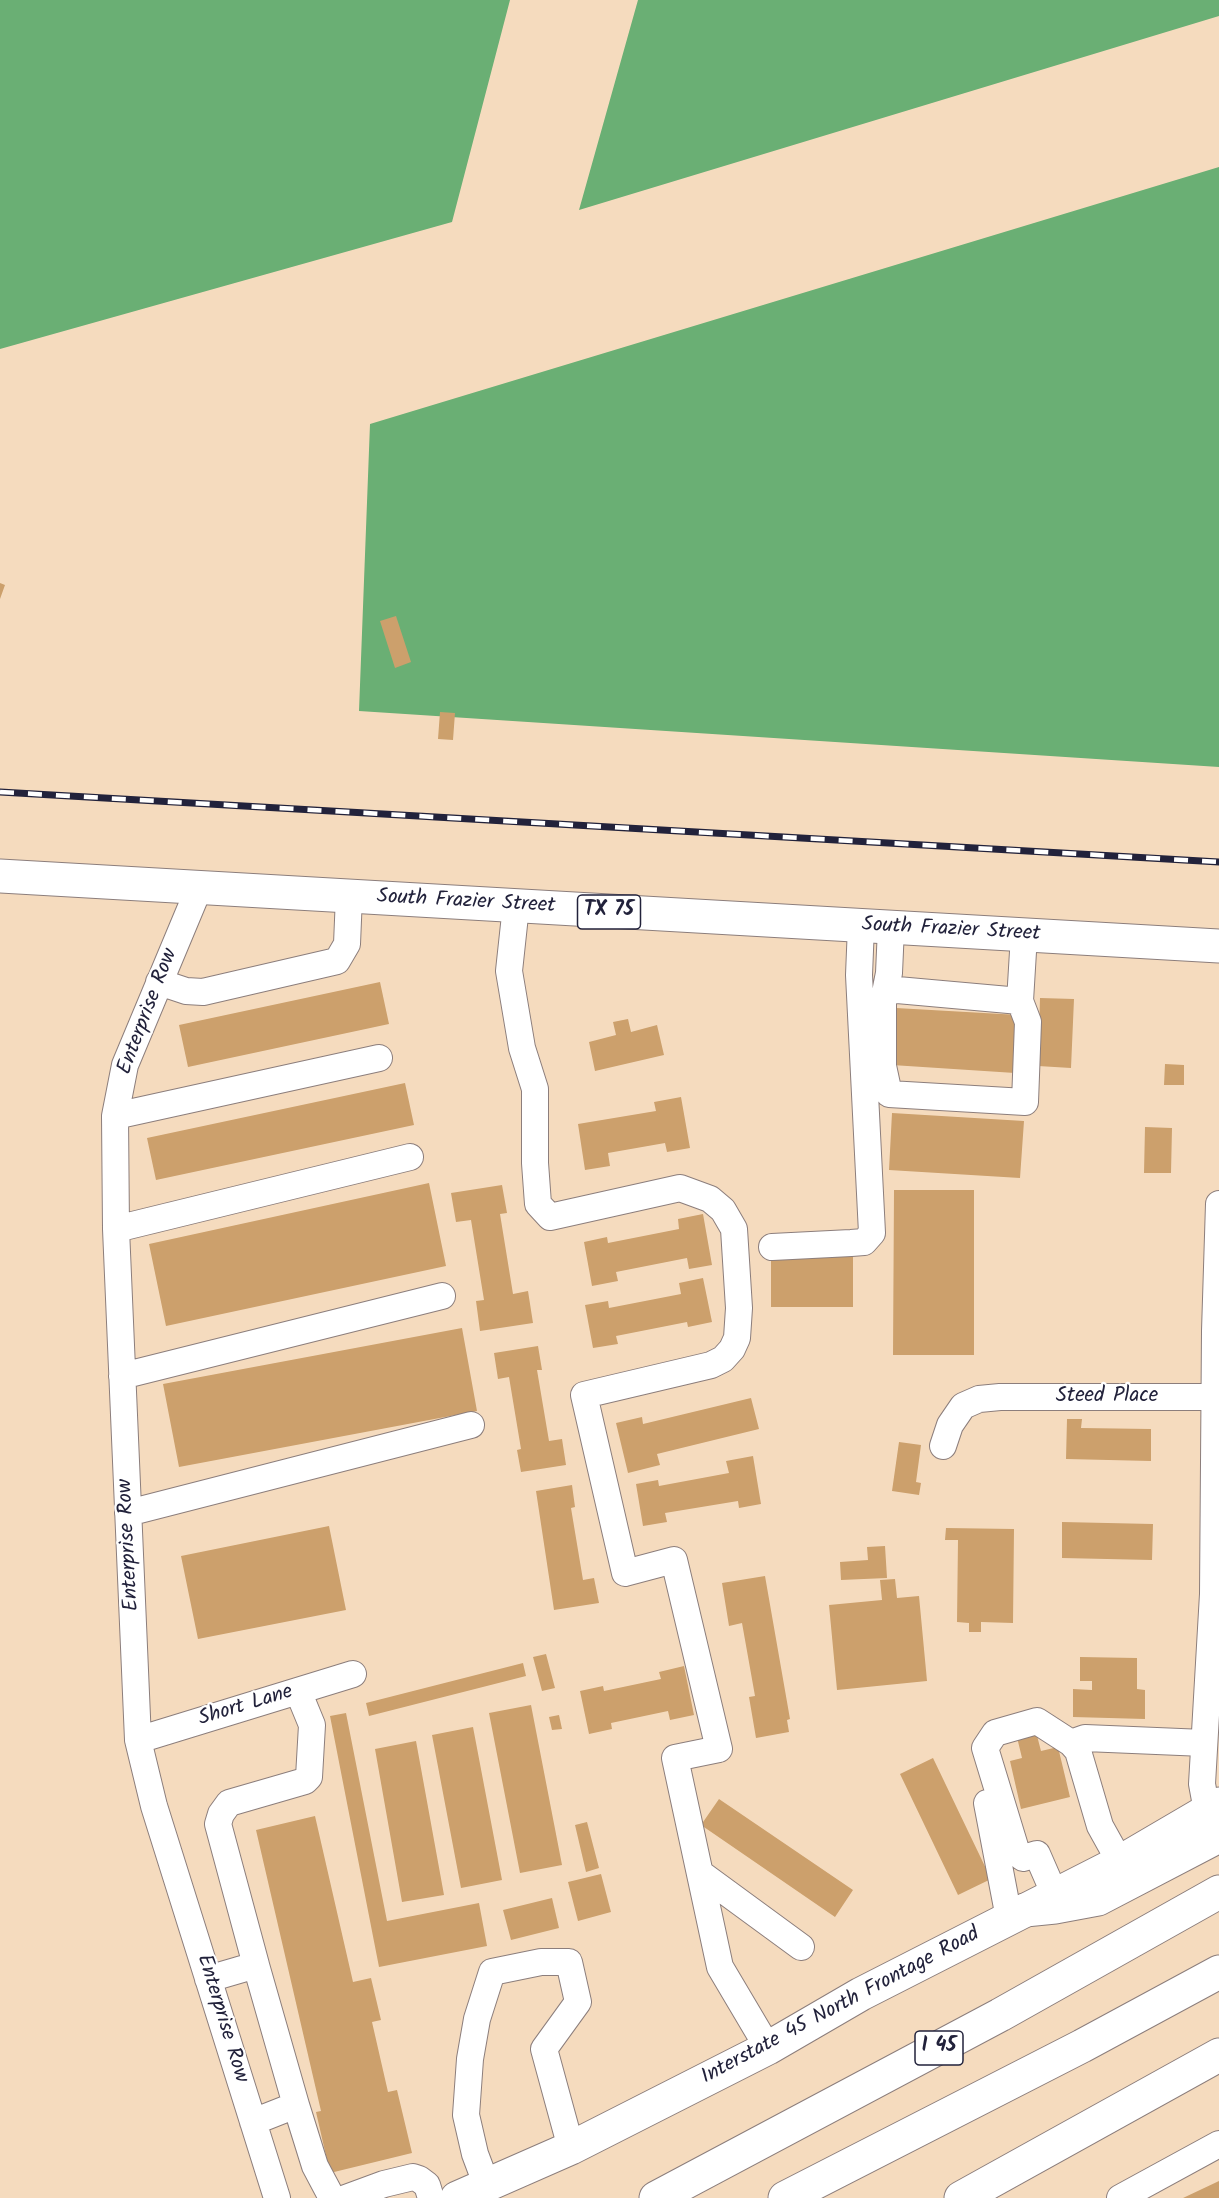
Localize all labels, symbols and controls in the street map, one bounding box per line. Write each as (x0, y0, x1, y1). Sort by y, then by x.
street label: South Frazier Street (376, 886, 556, 920)
road number: TX 75 (578, 895, 640, 929)
street label: South Frazier Street (861, 914, 1041, 948)
street label: Enterprise Row (113, 946, 185, 1078)
street label: Steed Place (1056, 1384, 1158, 1410)
street label: Enterprise Row (114, 1478, 146, 1612)
street label: Short Lane (196, 1681, 296, 1733)
street label: Interstate 45 North Frontage Road (698, 1923, 984, 2091)
street label: Enterprise Row (190, 1952, 252, 2086)
road number: I 45 (915, 2031, 963, 2065)

